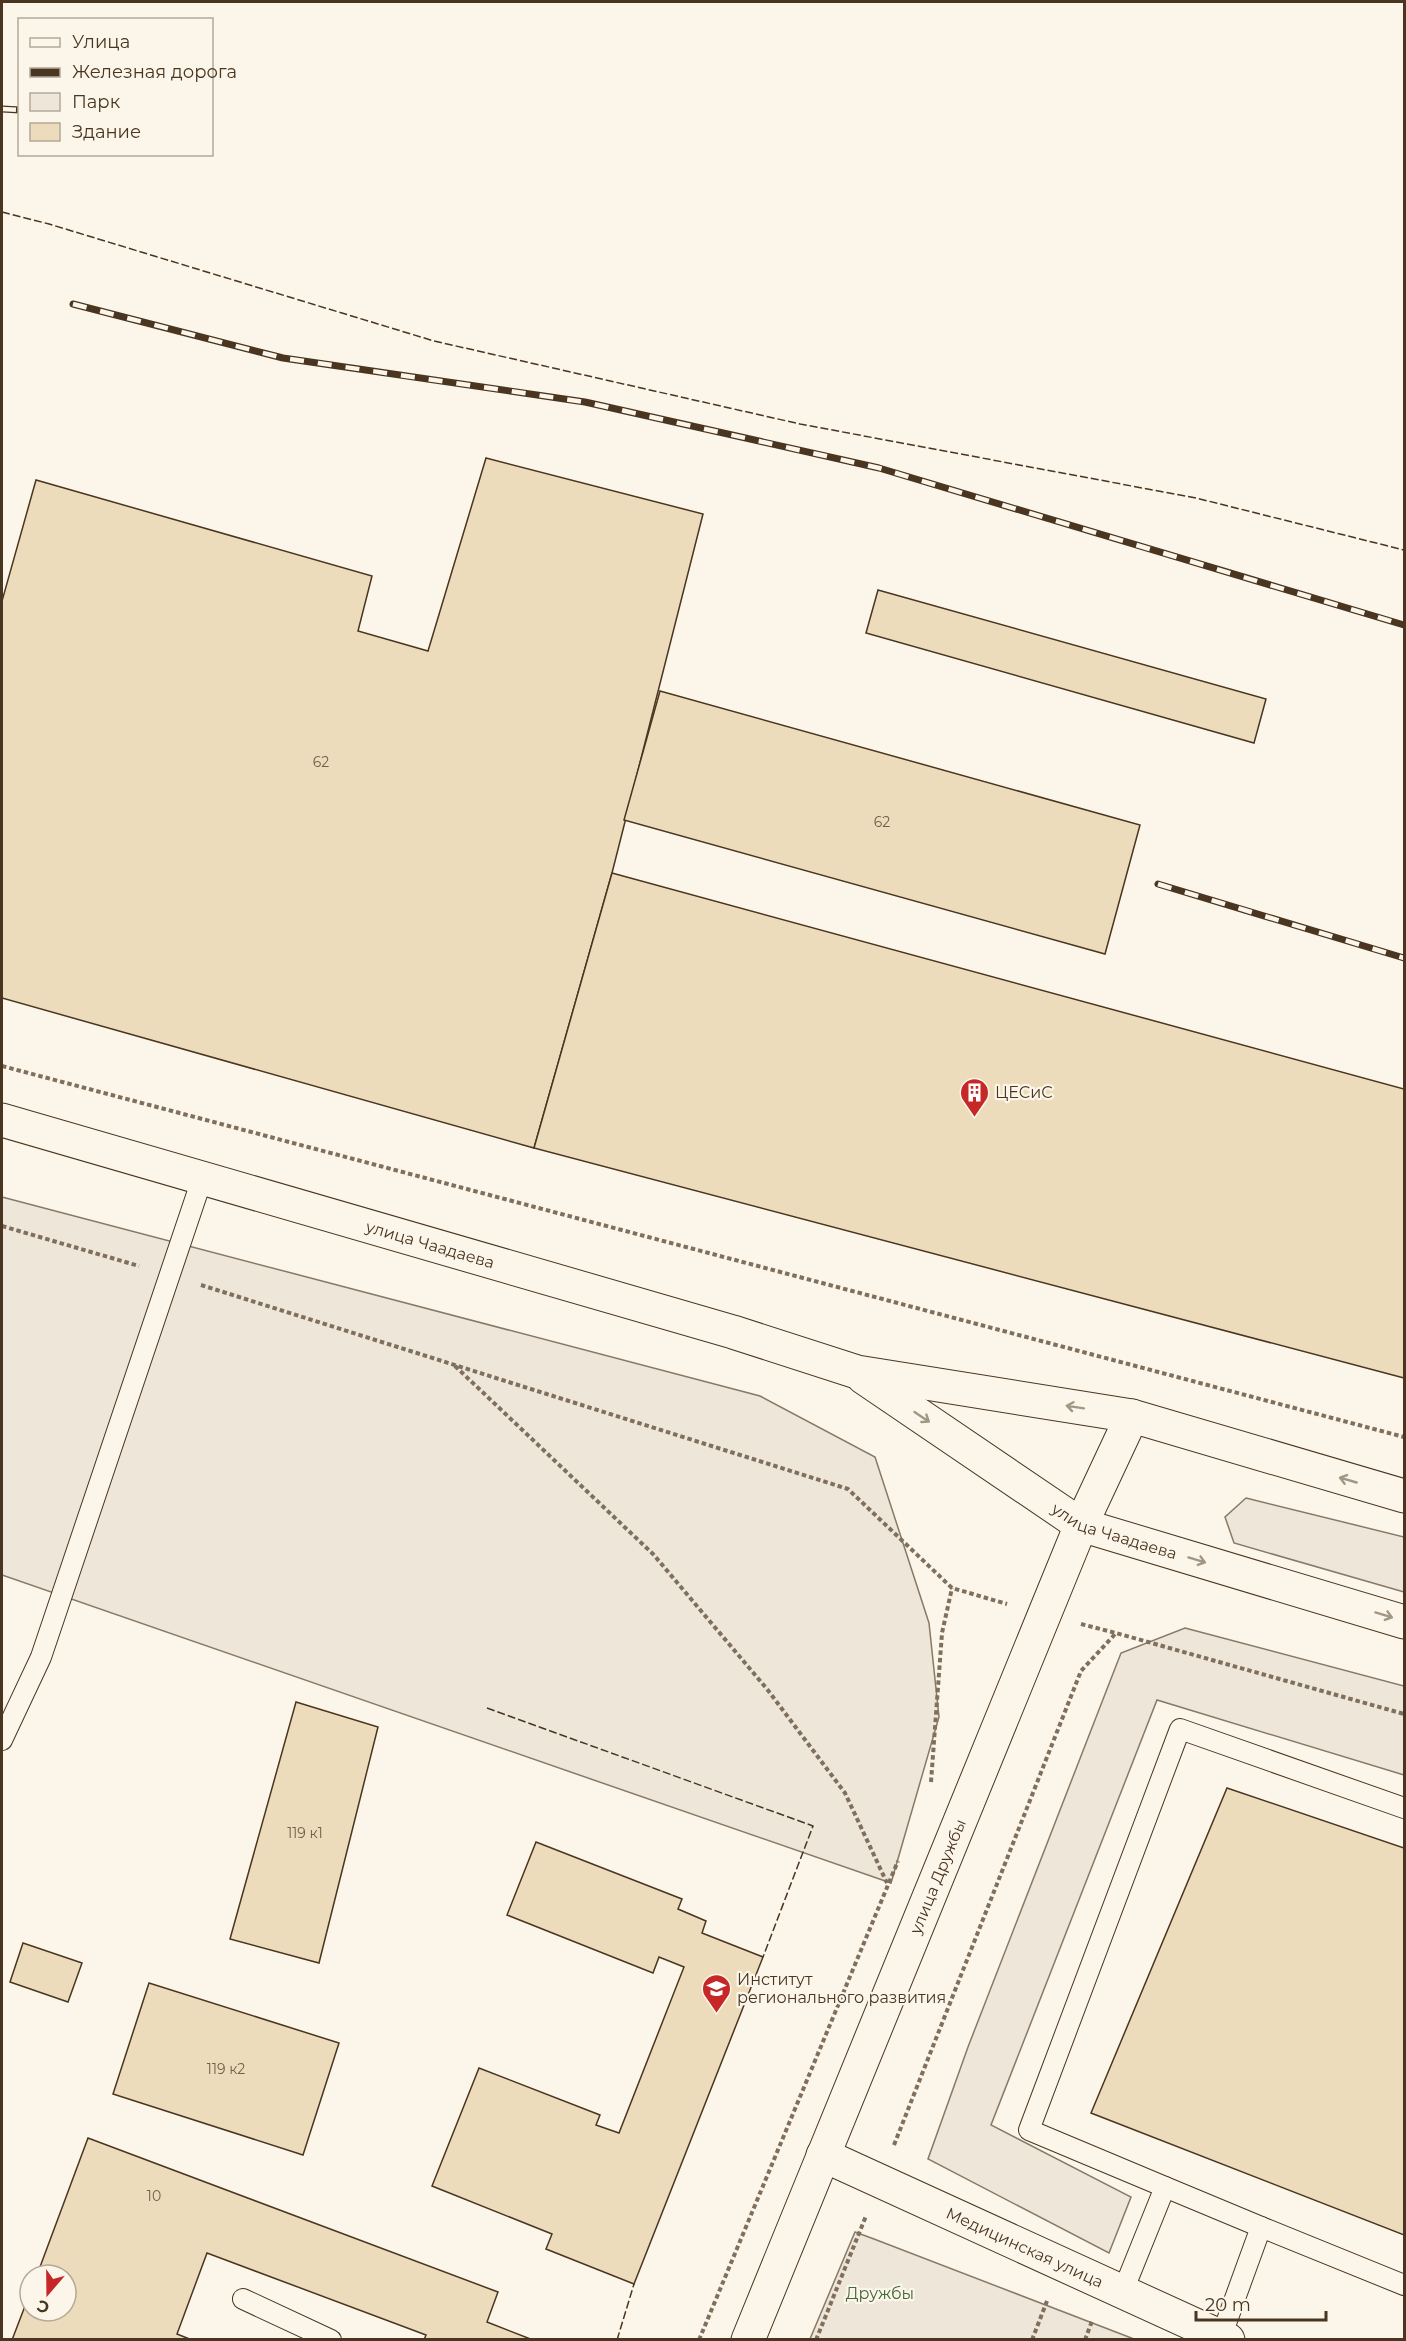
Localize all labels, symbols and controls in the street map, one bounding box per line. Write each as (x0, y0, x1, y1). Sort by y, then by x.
legend (18, 18, 213, 156)
text: Улица (72, 31, 130, 53)
text: Железная дорога (72, 61, 237, 83)
text: Парк (72, 91, 121, 113)
text: Здание (72, 121, 141, 143)
house number: 62 (313, 753, 329, 771)
house number: 62 (874, 813, 890, 831)
building icon: ЦЕСиС (958, 1076, 990, 1118)
place label: ЦЕСиС (995, 1083, 1053, 1102)
street label: улица Чаадаева (363, 1216, 497, 1272)
one-way arrow (1065, 1401, 1085, 1412)
one-way arrow (914, 1411, 930, 1423)
one-way arrow (1339, 1474, 1358, 1485)
street label: улица Чаадаева (1048, 1498, 1180, 1563)
one-way arrow (1187, 1555, 1206, 1566)
one-way arrow (1374, 1610, 1393, 1622)
street label: улица Дружбы (905, 1816, 969, 1937)
house number: 119 к1 (287, 1824, 323, 1842)
place label: Институт регионального развития (737, 1970, 946, 2007)
school or university icon: Институт регионального развития (700, 1972, 732, 2014)
house number: 119 к2 (207, 2060, 245, 2078)
house number: 10 (147, 2187, 161, 2205)
street label: Медицинская улица (943, 2203, 1107, 2291)
north arrow (18, 2263, 78, 2323)
park label: Дружбы (846, 2284, 914, 2303)
scale bar (1196, 2284, 1326, 2322)
text: 20 m (1205, 2294, 1251, 2316)
text: С (34, 2296, 52, 2318)

